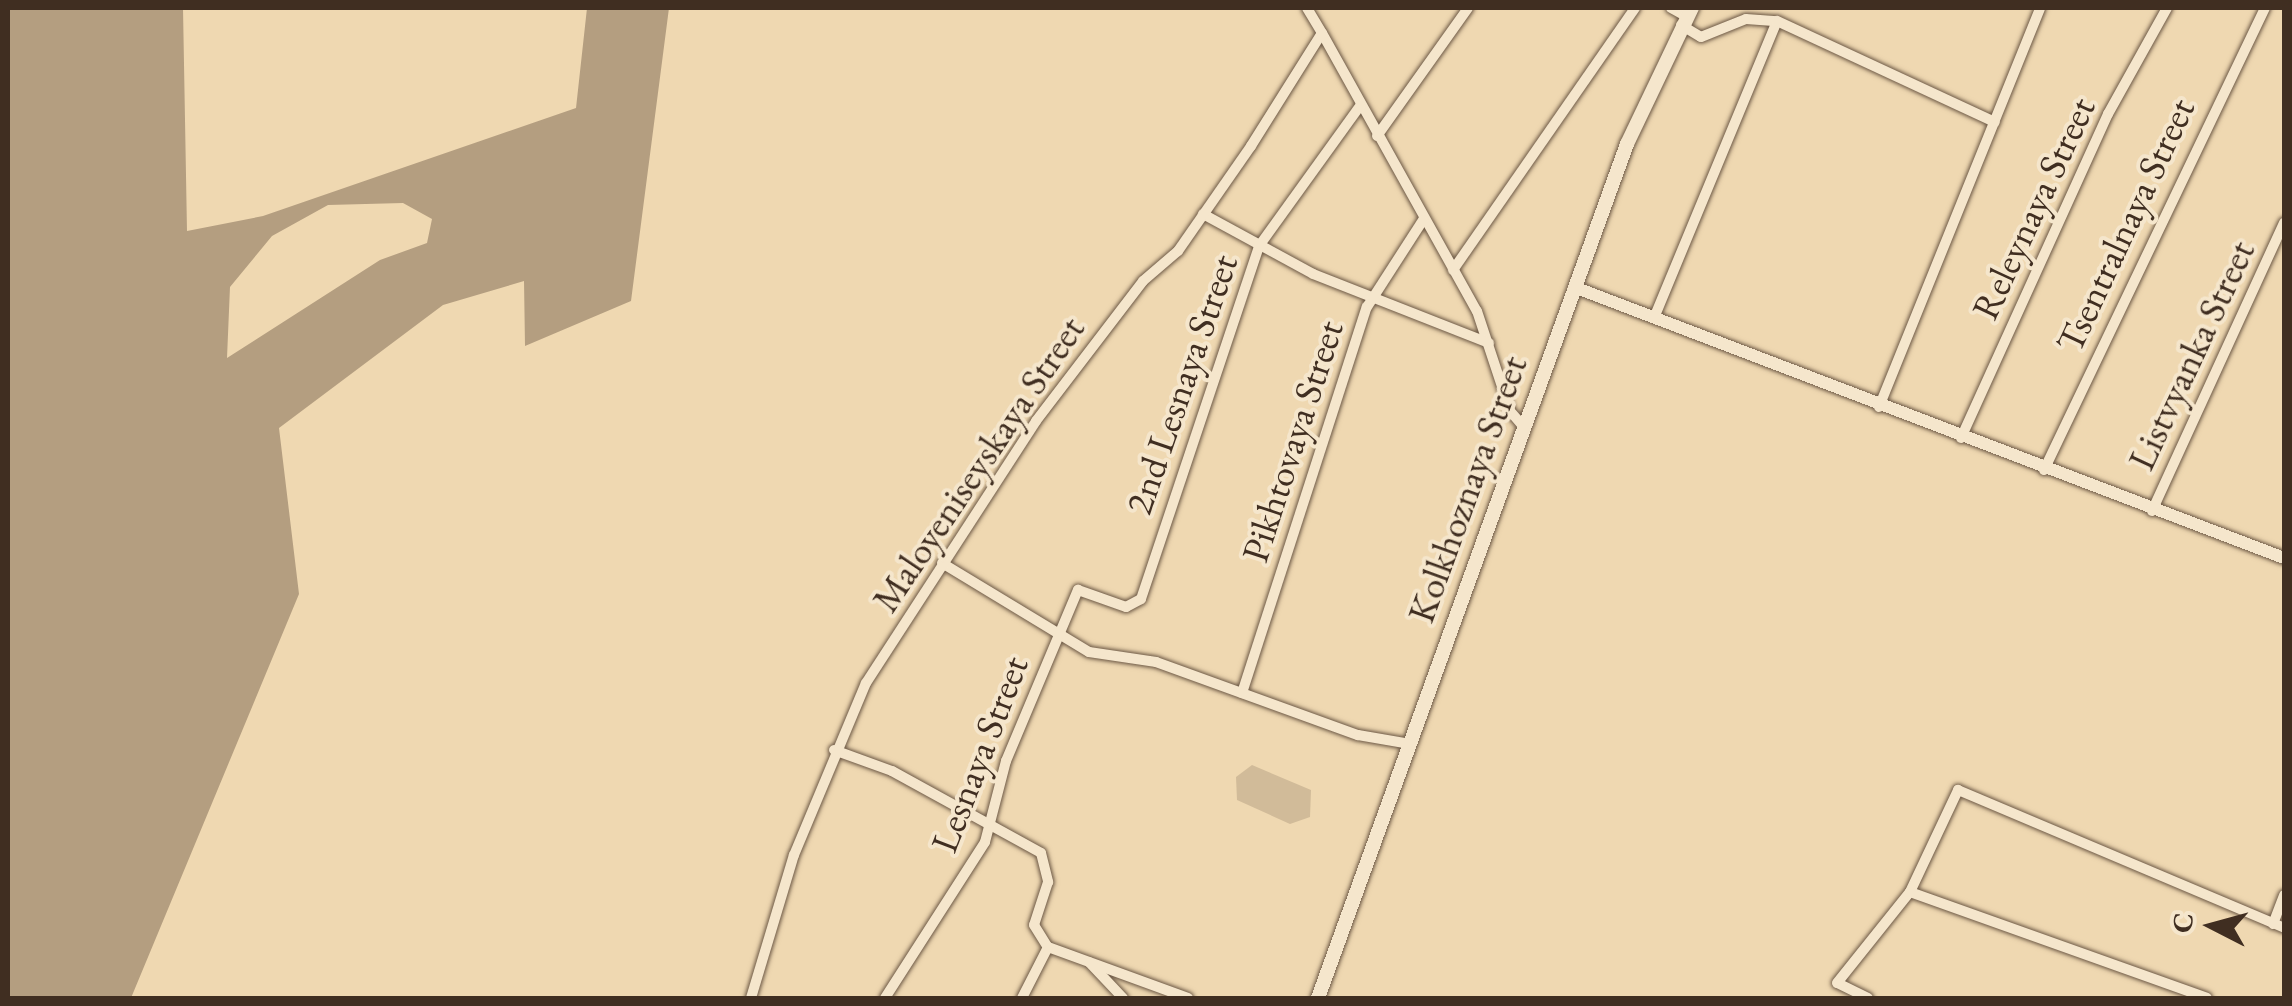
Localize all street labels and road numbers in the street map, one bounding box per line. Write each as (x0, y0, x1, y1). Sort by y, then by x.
street label: Releynaya Street (1962, 90, 2104, 326)
street label: Tsentralnaya Street (2046, 91, 2204, 359)
street label: Listvyanka Street (2118, 233, 2264, 477)
street label: 2nd Lesnaya Street (1115, 248, 1247, 520)
street label: Maloyeniseyskaya Street (862, 308, 1094, 620)
street label: Pikhtovaya Street (1232, 315, 1352, 567)
street label: Kolkhoznaya Street (1398, 349, 1536, 629)
street label: Lesnaya Street (921, 649, 1037, 859)

